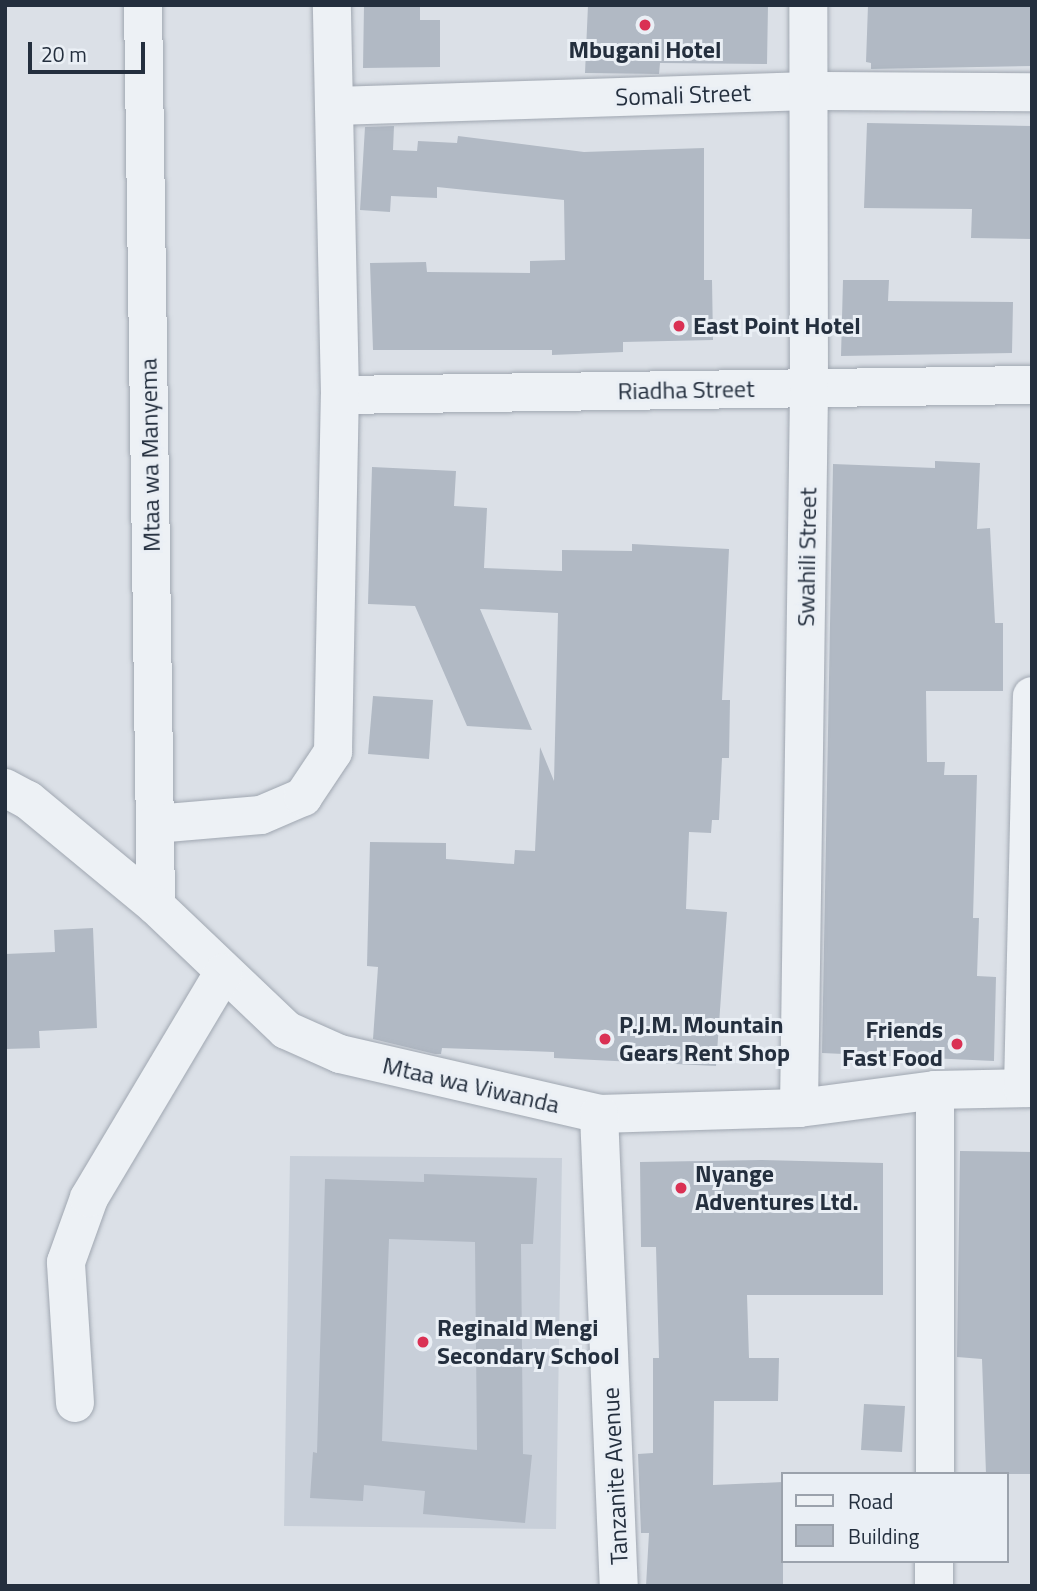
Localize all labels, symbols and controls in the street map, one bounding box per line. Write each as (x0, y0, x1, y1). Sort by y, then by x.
marker: Mbugani Hotel (637, 17, 653, 33)
scale bar (32, 28, 149, 72)
place label: Mbugani Hotel (568, 36, 722, 64)
text: 20 m (41, 38, 87, 70)
street label: Somali Street (615, 78, 751, 112)
place label: East Point Hotel (693, 312, 861, 340)
marker: East Point Hotel (671, 318, 687, 334)
street label: Mtaa wa Manyema (134, 358, 166, 552)
street label: Riadha Street (617, 374, 755, 406)
street label: Swahili Street (791, 487, 823, 627)
place label: P.J.M. Mountain Gears Rent Shop (619, 1011, 790, 1067)
place label: Friends Fast Food (842, 1016, 943, 1072)
marker: P.J.M. Mountain Gears Rent Shop (597, 1031, 613, 1047)
marker: Friends Fast Food (949, 1036, 965, 1052)
street label: Mtaa wa Viwanda (380, 1051, 562, 1119)
place label: Nyange Adventures Ltd. (695, 1160, 859, 1216)
marker: Nyange Adventures Ltd. (673, 1180, 689, 1196)
place label: Reginald Mengi Secondary School (437, 1314, 620, 1370)
marker: Reginald Mengi Secondary School (415, 1334, 431, 1350)
street label: Tanzanite Avenue (596, 1387, 634, 1565)
legend (782, 1472, 1009, 1563)
text: Road (848, 1485, 893, 1517)
text: Building (848, 1520, 919, 1552)

